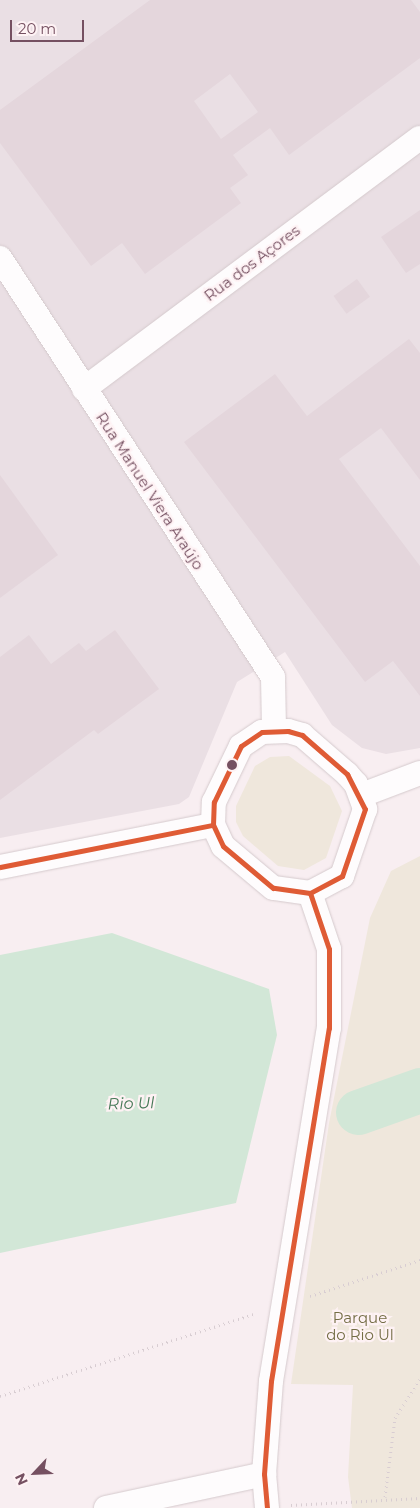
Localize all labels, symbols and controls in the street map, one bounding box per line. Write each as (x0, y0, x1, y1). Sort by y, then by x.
scale bar (12, 10, 86, 42)
text: 20 m (18, 19, 56, 38)
street label: Rua dos Açores (201, 221, 303, 305)
street label: Rua Manuel Viera Araújo (92, 409, 208, 573)
unlabelled marker (227, 760, 237, 770)
water label: Rio Ul (107, 1094, 155, 1114)
park label: Parque do Rio Ul (326, 1308, 394, 1343)
north arrow (10, 1448, 60, 1498)
text: N (11, 1470, 32, 1488)

